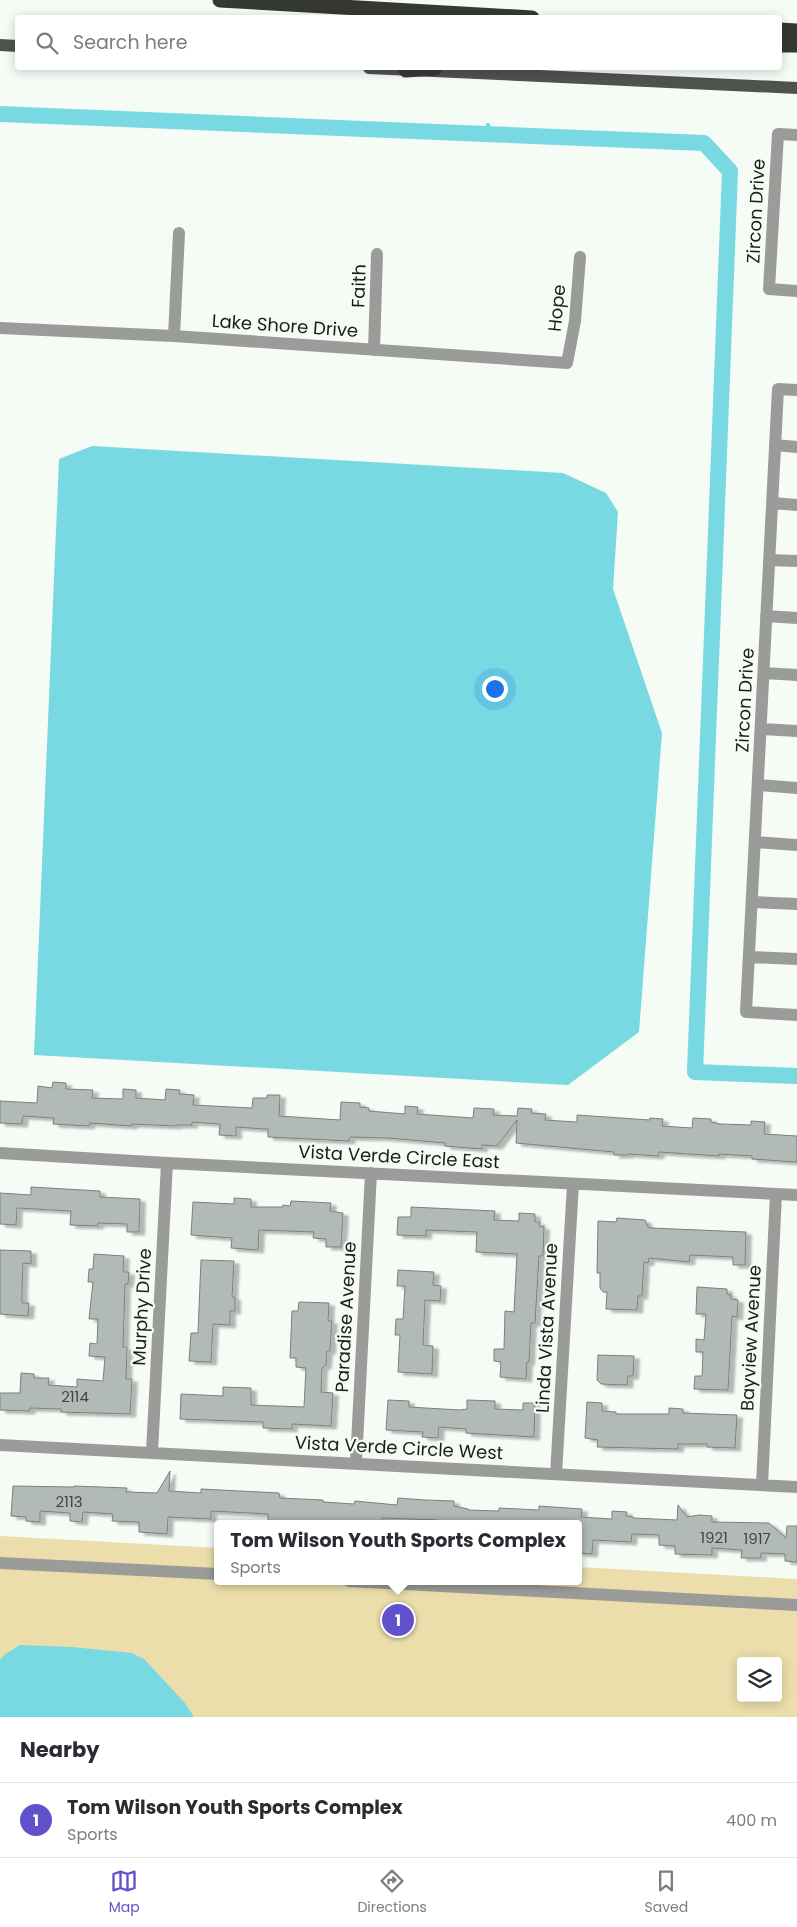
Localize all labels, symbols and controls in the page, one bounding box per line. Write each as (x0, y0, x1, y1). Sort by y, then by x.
search box (15, 15, 782, 70)
icon: search (33, 29, 61, 57)
text: Search here (73, 29, 187, 56)
street label: Zircon Drive (740, 158, 771, 264)
street label: Faith (345, 264, 372, 308)
street label: Hope (542, 283, 571, 333)
street label: Lake Shore Drive (211, 308, 359, 343)
street label: Zircon Drive (729, 647, 760, 753)
your location (482, 676, 508, 702)
street label: Vista Verde Circle East (298, 1139, 500, 1174)
street label: Paradise Avenue (329, 1241, 362, 1393)
street label: Linda Vista Avenue (530, 1242, 563, 1414)
street label: Murphy Drive (126, 1248, 157, 1366)
street label: Bayview Avenue (734, 1264, 767, 1412)
house number: 2114 (61, 1386, 89, 1407)
street label: Vista Verde Circle West (294, 1430, 504, 1465)
house number: 2113 (55, 1491, 83, 1512)
popup (214, 1520, 582, 1585)
text: Tom Wilson Youth Sports Complex (230, 1527, 566, 1554)
house number: 1921 (700, 1527, 728, 1548)
house number: 1917 (743, 1528, 771, 1549)
text: Sports (230, 1556, 281, 1579)
pin: 1 (382, 1601, 414, 1639)
map controls (737, 1657, 782, 1702)
button: layers (737, 1657, 782, 1702)
text: Nearby (20, 1735, 100, 1764)
text: Tom Wilson Youth Sports Complex (67, 1794, 403, 1821)
text: 1 (33, 1809, 39, 1832)
text: 400 m (726, 1809, 777, 1832)
text: Sports (67, 1823, 118, 1846)
tab: Map (109, 1867, 140, 1918)
tab: Directions (357, 1867, 427, 1918)
tab: Saved (644, 1867, 688, 1918)

